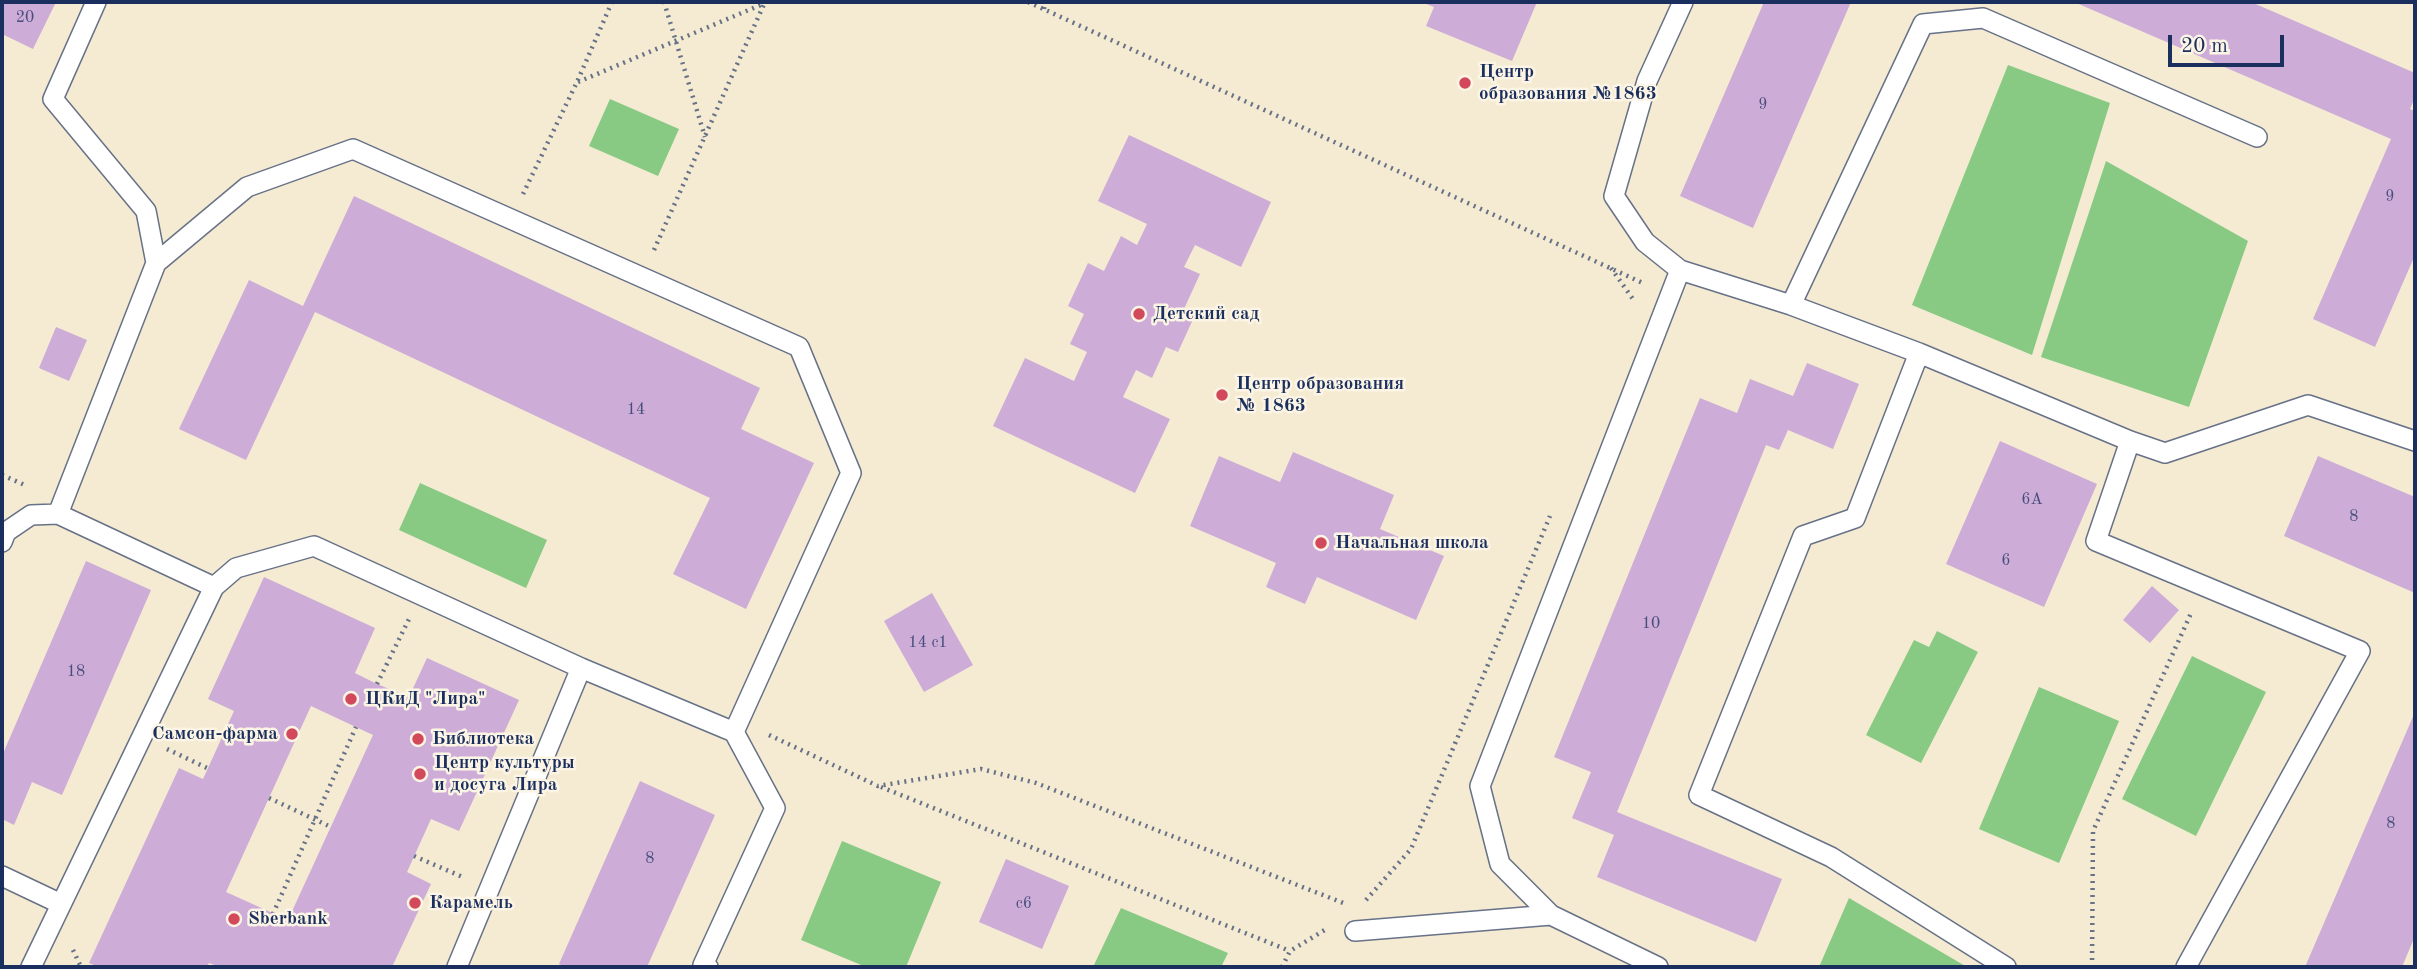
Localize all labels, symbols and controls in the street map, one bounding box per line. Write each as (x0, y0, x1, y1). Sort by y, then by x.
house number: 20 (16, 8, 34, 28)
scale bar (2172, 21, 2288, 65)
text: 20 m (2181, 36, 2228, 57)
place label: Центр образования №1863 (1479, 61, 1657, 105)
marker: Центр образования №1863 (1457, 75, 1473, 91)
house number: 9 (1758, 95, 1768, 115)
house number: 9 (2385, 187, 2395, 207)
place label: Детский сад (1153, 303, 1260, 325)
marker: Детский сад (1131, 306, 1147, 322)
place label: Центр образования № 1863 (1236, 373, 1404, 417)
marker: Центр образования № 1863 (1214, 387, 1230, 403)
house number: 14 (627, 400, 645, 420)
house number: 6А (2021, 490, 2043, 510)
house number: 8 (2349, 507, 2359, 527)
place label: Начальная школа (1335, 532, 1489, 554)
marker: Начальная школа (1313, 535, 1329, 551)
house number: 6 (2001, 551, 2011, 571)
house number: 10 (1642, 614, 1660, 634)
house number: 14 с1 (908, 633, 948, 653)
house number: 18 (67, 662, 85, 682)
place label: ЦКиД "Лира" (365, 688, 486, 710)
marker: ЦКиД "Лира" (343, 691, 359, 707)
place label: Самсон-фарма (152, 723, 278, 745)
marker: Самсон-фарма (284, 726, 300, 742)
place label: Библиотека (432, 728, 534, 750)
marker: Библиотека (410, 731, 426, 747)
place label: Центр культуры и досуга Лира (434, 752, 575, 796)
marker: Центр культуры и досуга Лира (412, 766, 428, 782)
house number: 8 (2386, 814, 2396, 834)
house number: 8 (645, 849, 655, 869)
place label: Карамель (429, 892, 513, 914)
house number: с6 (1016, 894, 1032, 914)
marker: Карамель (407, 895, 423, 911)
place label: Sberbank (248, 908, 328, 930)
marker: Sberbank (226, 911, 242, 927)

